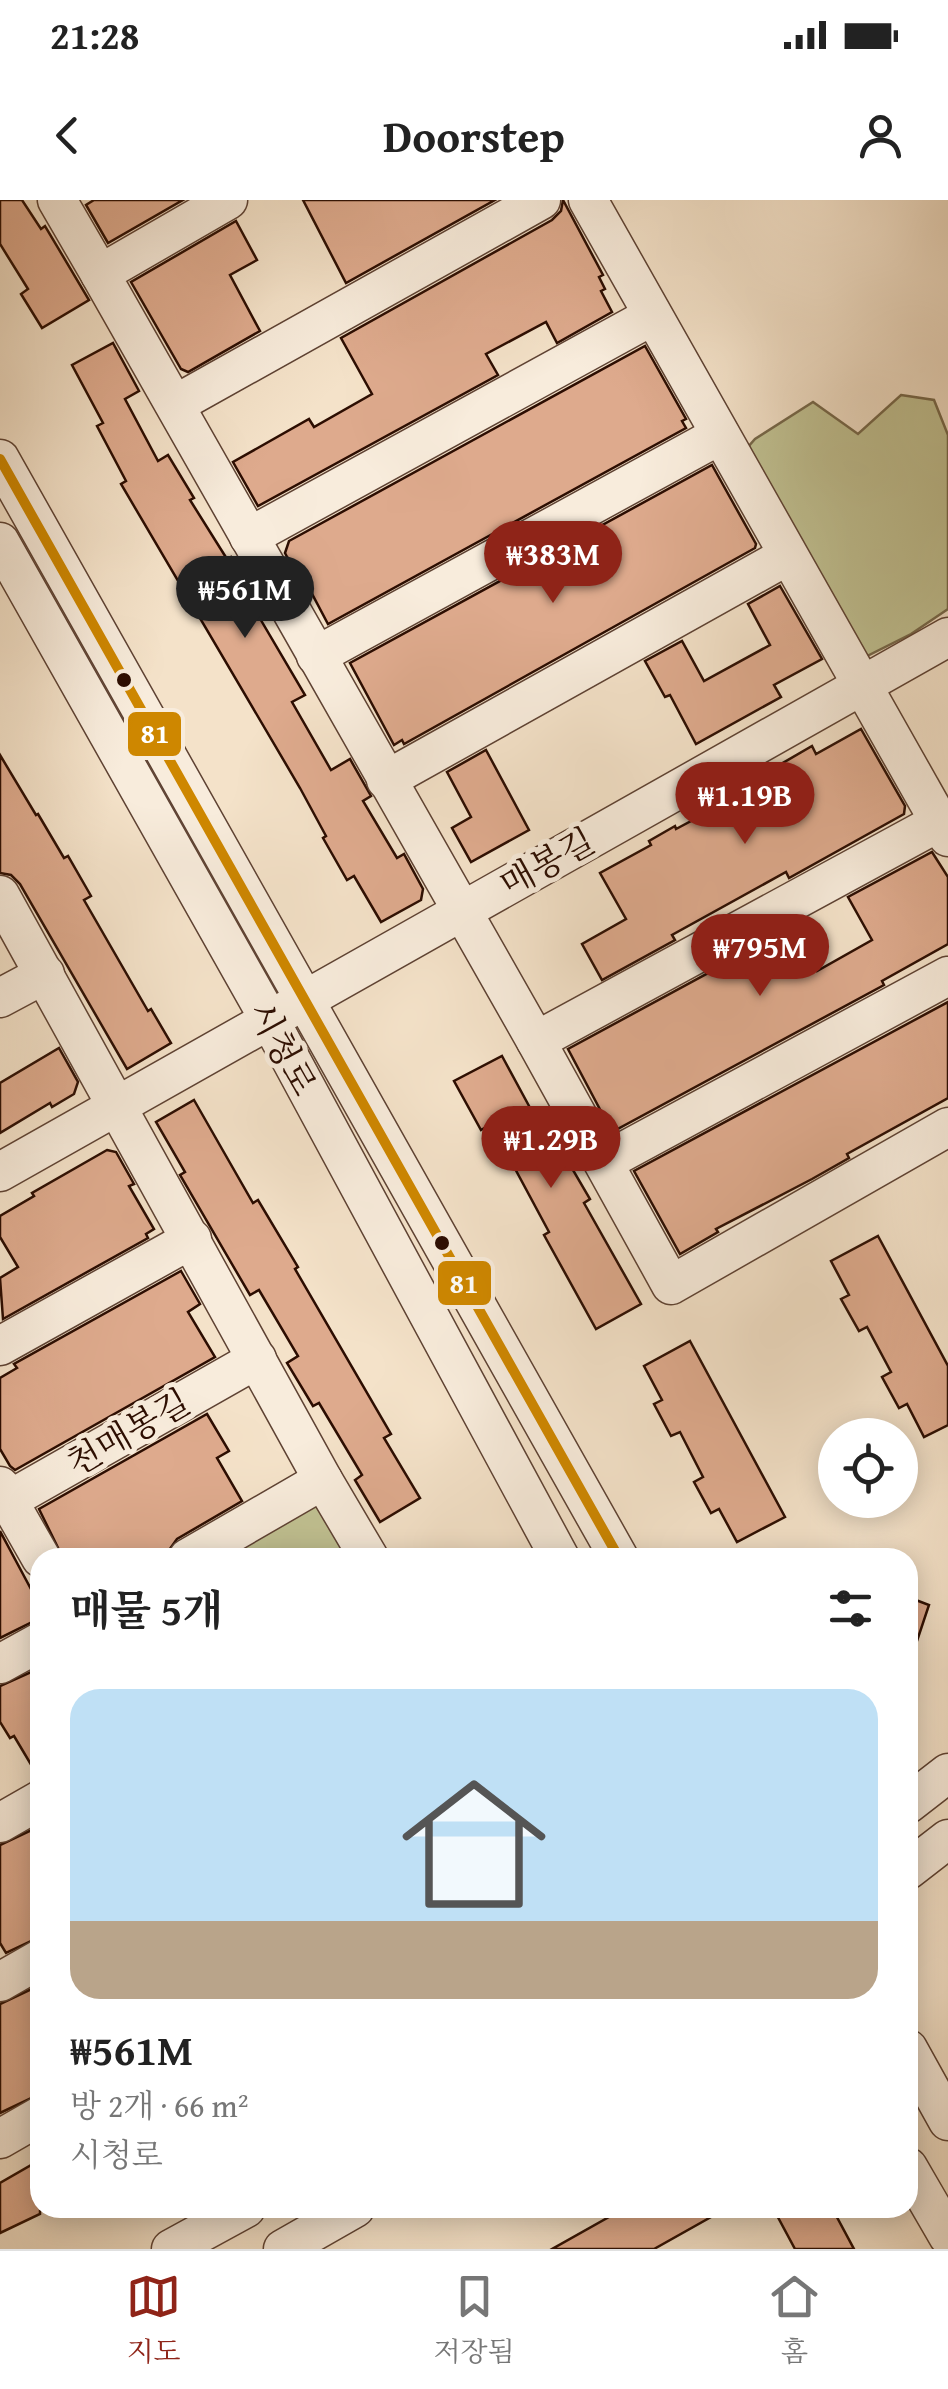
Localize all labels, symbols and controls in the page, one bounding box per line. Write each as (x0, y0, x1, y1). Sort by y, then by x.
text: 21:28 (50, 7, 140, 63)
text: Doorstep (383, 103, 565, 168)
icon: back (40, 108, 95, 163)
icon: person (853, 108, 908, 163)
pin: ₩383M (483, 521, 623, 606)
text: ₩383M (506, 530, 600, 577)
pin: ₩561M (175, 556, 315, 641)
text: ₩561M (198, 565, 292, 612)
unlabelled marker (114, 670, 134, 690)
line badge: 81 (126, 710, 183, 758)
text: 81 (140, 712, 170, 753)
pin: ₩1.19B (664, 762, 826, 847)
text: ₩1.19B (697, 771, 793, 818)
street label: 매봉길 (490, 815, 604, 909)
pin: ₩795M (690, 914, 830, 999)
text: ₩795M (713, 923, 807, 970)
street label: 시청로 (236, 991, 330, 1105)
pin: ₩1.29B (470, 1106, 632, 1191)
text: ₩1.29B (503, 1115, 599, 1162)
unlabelled marker (432, 1233, 452, 1253)
line badge: 81 (436, 1259, 493, 1307)
text: 81 (449, 1262, 479, 1303)
street label: 천매봉길 (57, 1376, 199, 1488)
map controls (818, 1418, 918, 1518)
button: locate (818, 1418, 918, 1518)
text: 매물 5개 (70, 1579, 223, 1640)
icon: filters (823, 1581, 878, 1636)
icon: home (384, 1754, 564, 1934)
text: ₩561M (70, 2019, 193, 2080)
text: 방 2개 · 66 m² (70, 2082, 248, 2129)
text: 시청로 (70, 2131, 163, 2178)
tab: 지도 (126, 2269, 181, 2371)
tab: 저장됨 (433, 2269, 515, 2371)
tab: 홈 (767, 2269, 822, 2371)

